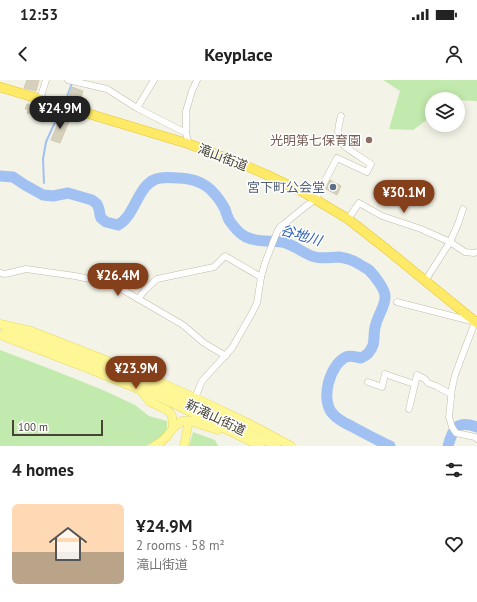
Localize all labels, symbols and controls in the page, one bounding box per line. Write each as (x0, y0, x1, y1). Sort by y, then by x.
text: 12:53 (20, 5, 58, 24)
icon: back (12, 43, 34, 65)
text: Keyplace (204, 43, 273, 66)
icon: person (443, 43, 465, 65)
map controls (425, 92, 465, 132)
button: layers (425, 92, 465, 132)
pin: ¥24.9M (27, 96, 93, 130)
text: ¥24.9M (38, 100, 82, 117)
place label: 光明第七保育園 (270, 132, 361, 149)
marker: 光明第七保育園 (364, 135, 374, 145)
street label: 滝山街道 (195, 140, 250, 175)
place label: 宮下町公会堂 (247, 179, 325, 196)
pin: ¥30.1M (371, 180, 437, 214)
marker: 宮下町公会堂 (328, 182, 338, 192)
text: ¥30.1M (382, 184, 426, 201)
water label: 谷地川 (278, 220, 326, 250)
pin: ¥26.4M (85, 263, 151, 297)
text: ¥26.4M (96, 267, 140, 284)
pin: ¥23.9M (103, 356, 169, 390)
text: ¥23.9M (114, 360, 158, 377)
street label: 新滝山街道 (183, 396, 249, 439)
scale bar (12, 418, 103, 437)
text: 100 m (18, 420, 48, 434)
text: 4 homes (12, 459, 74, 481)
icon: filters (443, 459, 465, 481)
text: ¥24.9M (136, 515, 192, 537)
icon: home (44, 520, 92, 568)
icon: heart (443, 533, 465, 555)
text: 2 rooms · 58 m² (136, 537, 225, 554)
text: 滝山街道 (136, 556, 188, 573)

